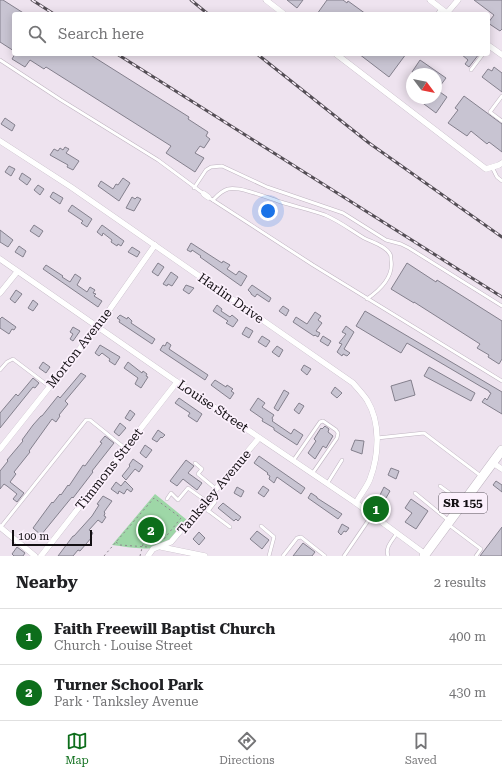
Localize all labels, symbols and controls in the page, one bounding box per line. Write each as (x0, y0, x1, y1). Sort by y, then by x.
search box (12, 12, 490, 56)
icon: search (26, 23, 48, 45)
text: Search here (58, 25, 144, 43)
north arrow (406, 68, 442, 104)
your location (258, 201, 278, 221)
street label: Harlin Drive (195, 270, 267, 326)
street label: Morton Avenue (43, 305, 115, 391)
street label: Louise Street (175, 377, 251, 435)
street label: Timmons Street (72, 425, 146, 513)
street label: Tanksley Avenue (174, 447, 254, 537)
road number: SR 155 (439, 493, 487, 513)
pin: 1 (363, 494, 389, 524)
pin: 2 (138, 515, 164, 545)
scale bar (12, 528, 92, 547)
text: 100 m (18, 530, 49, 543)
text: Nearby (16, 572, 78, 592)
text: 2 results (434, 575, 486, 590)
text: Faith Freewill Baptist Church (54, 620, 275, 638)
text: 1 (25, 629, 33, 644)
text: 400 m (449, 629, 486, 644)
text: Church · Louise Street (54, 638, 193, 653)
text: Turner School Park (54, 676, 204, 694)
text: 2 (25, 685, 33, 700)
text: 430 m (449, 685, 486, 700)
text: Park · Tanksley Avenue (54, 694, 198, 709)
tab: Map (65, 730, 89, 767)
tab: Directions (219, 730, 275, 767)
tab: Saved (405, 730, 437, 767)

